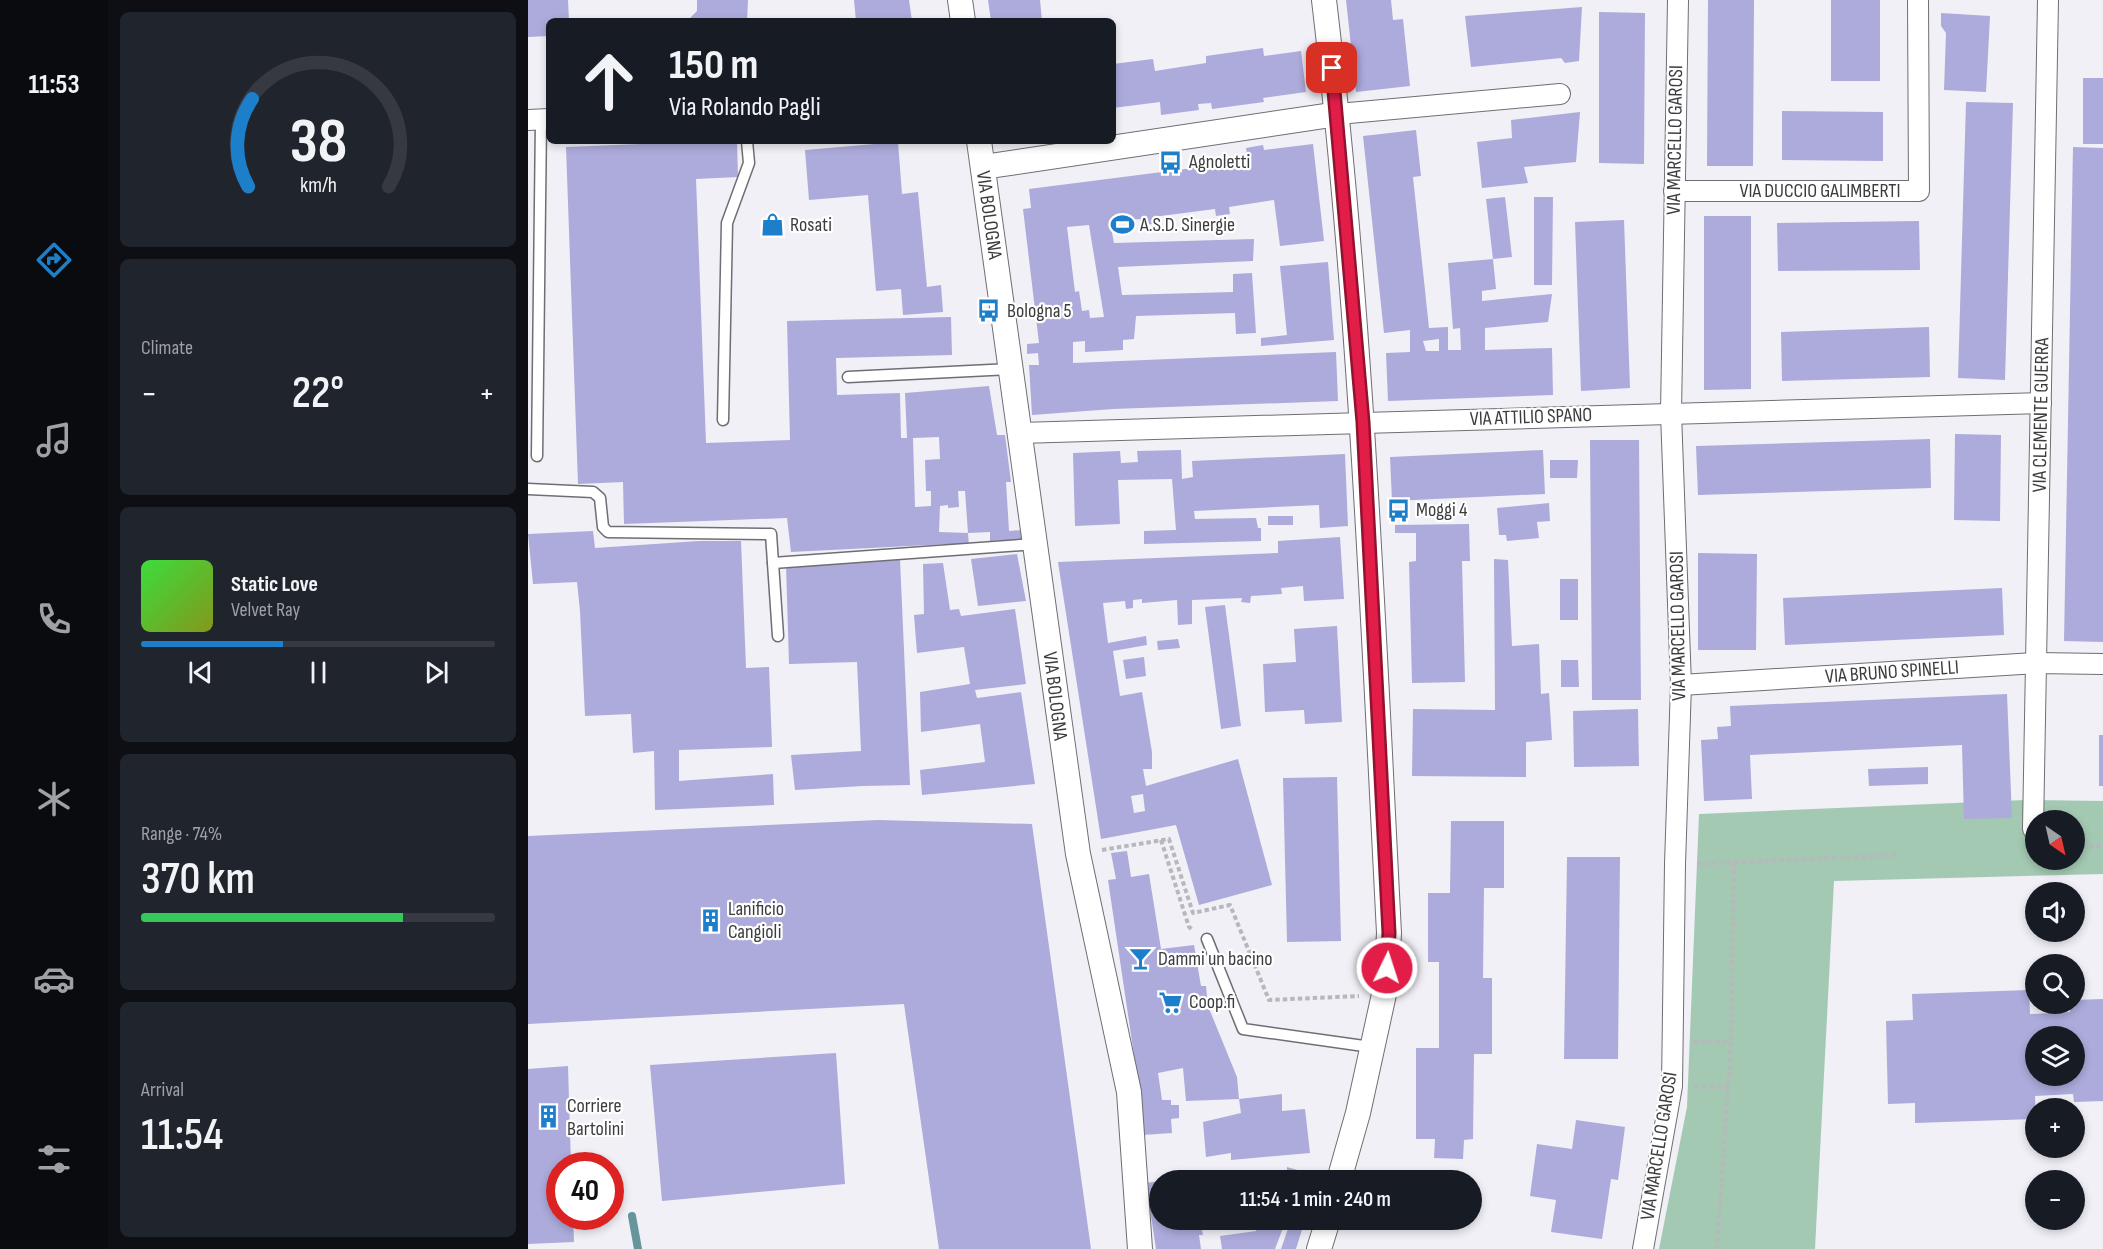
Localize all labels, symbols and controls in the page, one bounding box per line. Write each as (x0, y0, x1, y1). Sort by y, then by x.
text: 150 m (669, 40, 758, 91)
icon: ahead (570, 42, 648, 120)
pin (1306, 42, 1357, 93)
icon: arrive (1315, 51, 1348, 84)
street label: VIA MARCELLO GAROSI (1662, 65, 1688, 215)
text: 11:53 (28, 69, 80, 101)
text: Via Rolando Pagli (669, 91, 821, 123)
text: 38 (289, 105, 347, 180)
bus stop icon: Agnoletti (1158, 149, 1184, 175)
place label: Agnoletti (1188, 150, 1250, 174)
street label: VIA BOLOGNA (971, 169, 1007, 261)
text: km/h (299, 173, 337, 198)
street label: VIA DUCCIO GALIMBERTI (1739, 179, 1901, 203)
shop icon: Rosati (759, 212, 785, 238)
sports icon: A.S.D. Sinergie (1109, 212, 1135, 238)
place label: Rosati (790, 213, 832, 237)
place label: A.S.D. Sinergie (1139, 213, 1235, 237)
icon: directions (33, 239, 75, 281)
bus stop icon: Bologna 5 (976, 298, 1002, 324)
place label: Bologna 5 (1007, 299, 1072, 323)
text: Climate (141, 336, 193, 360)
street label: VIA CLEMENTE GUERRA (2028, 337, 2054, 493)
text: 22° (292, 366, 344, 421)
text: − (141, 374, 157, 414)
text: + (479, 374, 495, 414)
street label: VIA ATTILIO SPANO (1469, 403, 1593, 431)
icon: music (33, 419, 75, 461)
bus stop icon: Moggi 4 (1385, 497, 1411, 523)
place label: Moggi 4 (1416, 498, 1467, 522)
street label: VIA MARCELLO GAROSI (1665, 551, 1691, 701)
text: Static Love (231, 571, 318, 598)
icon: phone (33, 598, 75, 640)
text: Velvet Ray (231, 598, 300, 622)
street label: VIA BOLOGNA (1038, 650, 1072, 742)
street label: VIA BRUNO SPINELLI (1824, 655, 1960, 689)
icon: previous (184, 656, 217, 689)
icon: pause (302, 656, 335, 689)
icon: next (420, 656, 453, 689)
icon: climate (33, 778, 75, 820)
north arrow (2025, 810, 2085, 870)
map controls (2025, 810, 2085, 1230)
text: Range · 74% (141, 822, 222, 846)
text: 370 km (141, 852, 255, 907)
button: sound (2025, 882, 2085, 942)
place label: Lanificio Cangioli (728, 897, 784, 944)
building icon: Lanificio Cangioli (697, 907, 723, 933)
position arrow (1355, 936, 1419, 1000)
bar icon: Dammi un bacino (1127, 946, 1153, 972)
place label: Dammi un bacino (1158, 947, 1273, 971)
button: search (2025, 954, 2085, 1014)
icon: car (33, 958, 75, 1000)
supermarket icon: Coop.fi (1158, 989, 1184, 1015)
place label: Coop.fi (1189, 990, 1235, 1014)
button: layers (2025, 1026, 2085, 1086)
street label: VIA MARCELLO GAROSI (1635, 1070, 1683, 1222)
text: Arrival (141, 1078, 184, 1102)
place label: Corriere Bartolini (567, 1094, 624, 1141)
button: + (2025, 1098, 2085, 1158)
building icon: Corriere Bartolini (536, 1104, 562, 1130)
text: 11:54 (141, 1108, 223, 1163)
icon: filters (33, 1138, 75, 1180)
speed limit sign: 40 (546, 1152, 624, 1230)
button: − (2025, 1170, 2085, 1230)
text: 11:54 · 1 min · 240 m (1240, 1186, 1391, 1213)

